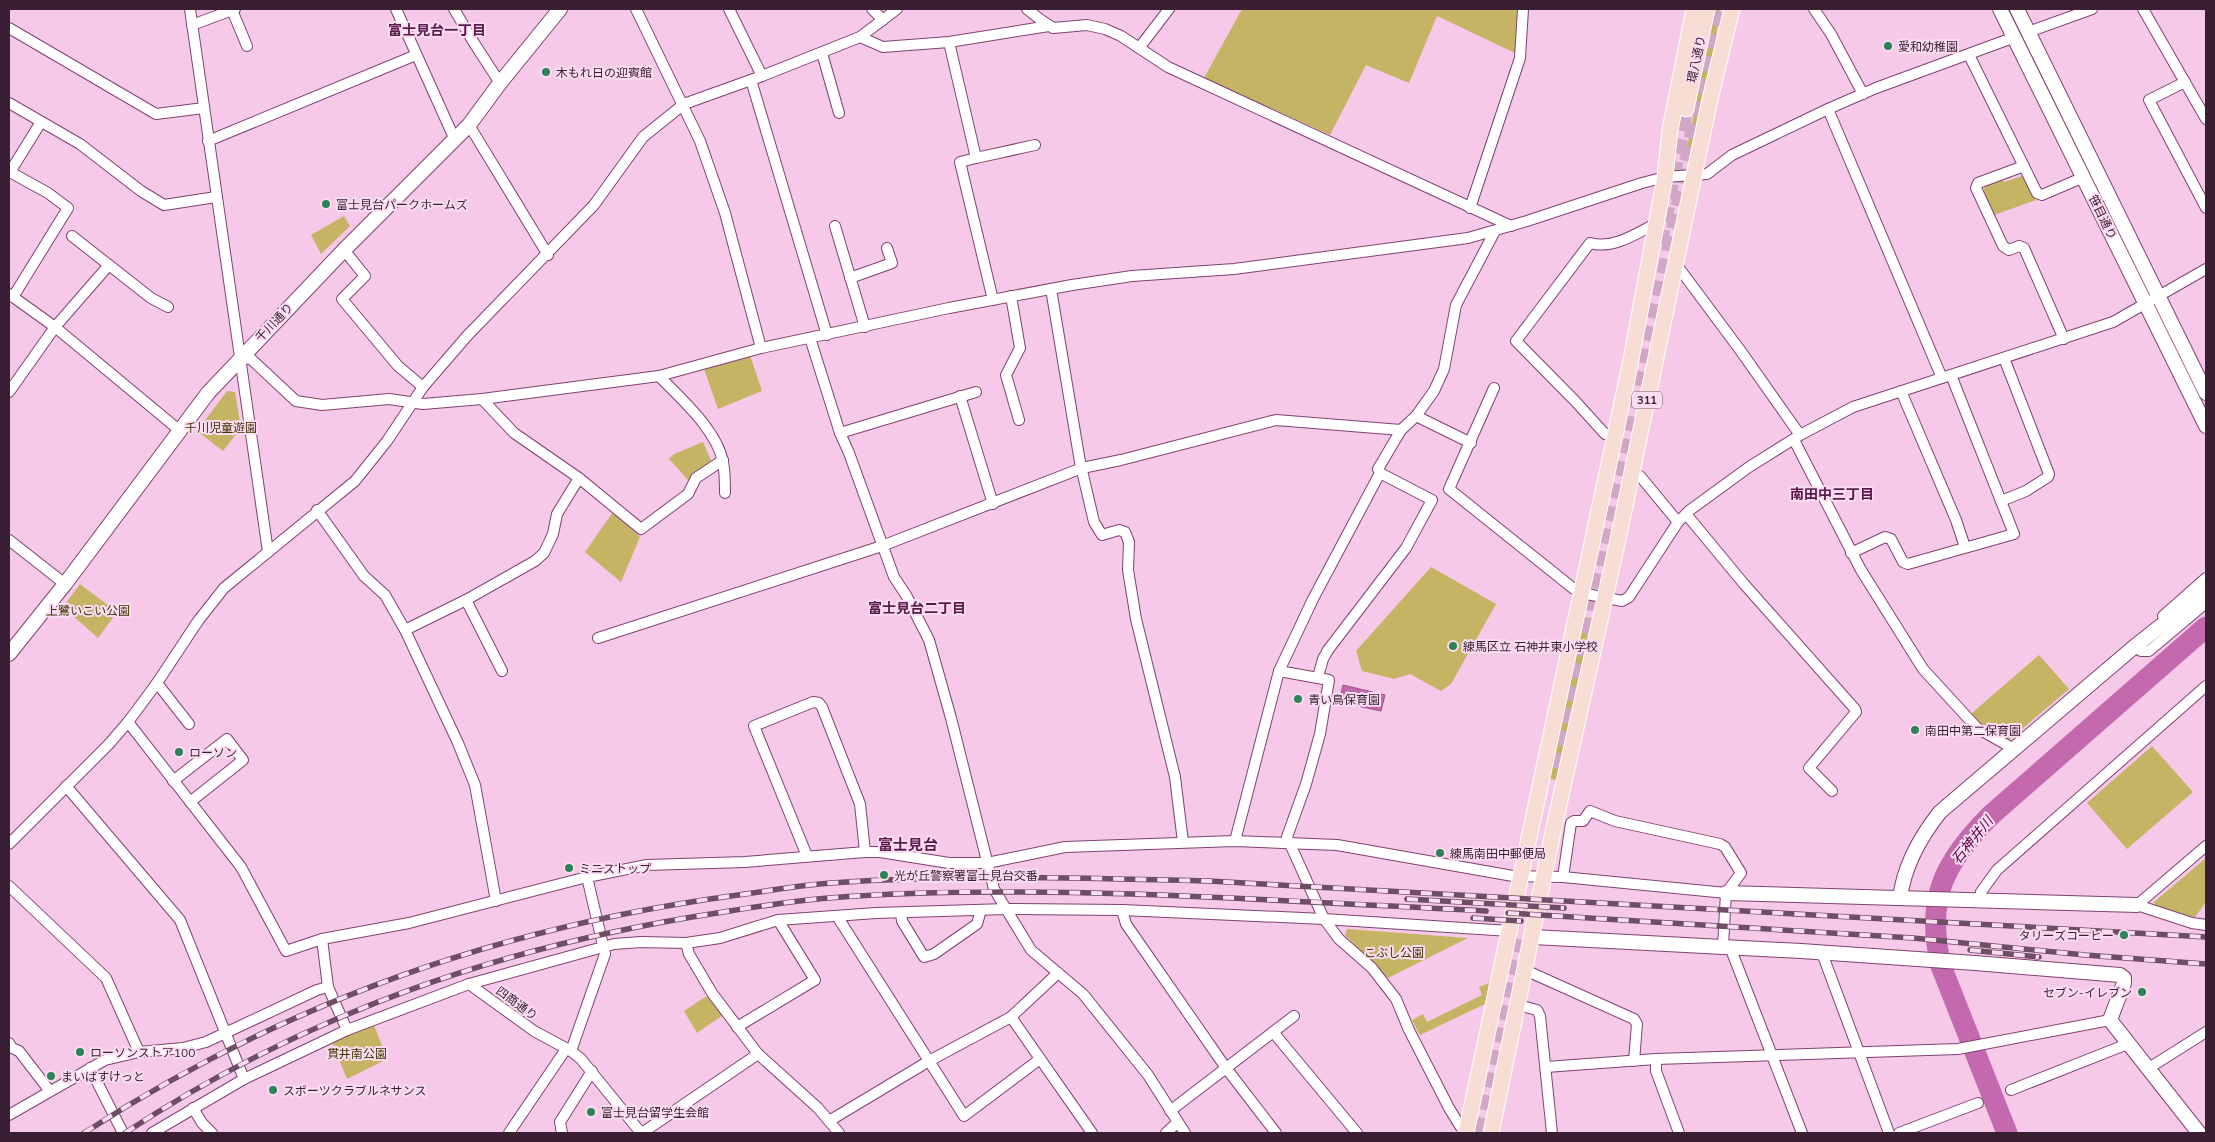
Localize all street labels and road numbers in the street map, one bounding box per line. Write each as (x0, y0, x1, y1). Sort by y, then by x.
street label: 環八通り (1684, 34, 1708, 84)
street label: 笹目通り (2086, 192, 2120, 242)
street label: 千川通り (252, 300, 296, 344)
road number: 311 (1632, 392, 1662, 408)
street label: 四商通り (493, 983, 541, 1023)

